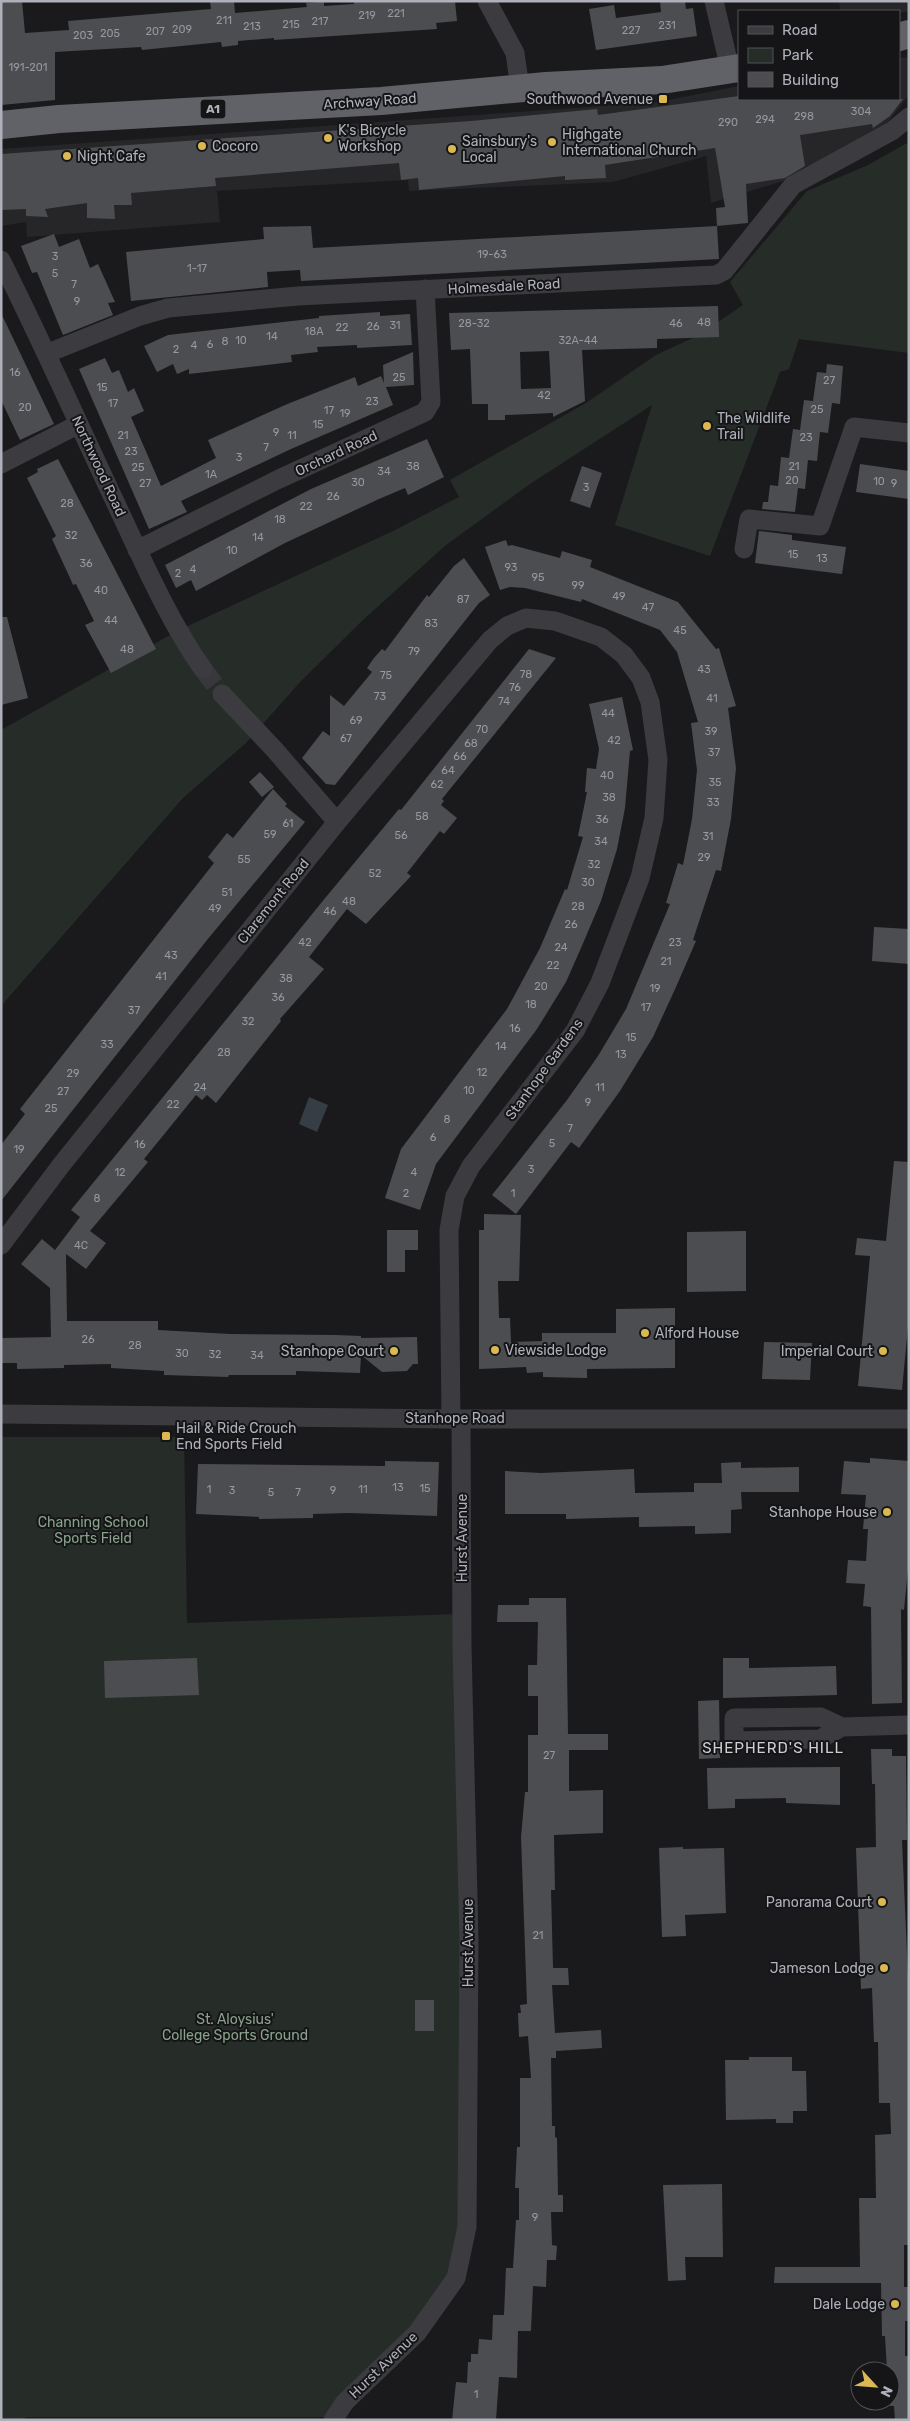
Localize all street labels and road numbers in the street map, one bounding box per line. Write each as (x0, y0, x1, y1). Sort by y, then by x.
street label: Archway Road (323, 90, 417, 113)
road number: A1 (200, 100, 226, 118)
street label: Holmesdale Road (447, 275, 561, 298)
street label: Northwood Road (68, 413, 129, 519)
street label: Orchard Road (292, 427, 380, 480)
street label: Claremont Road (234, 855, 313, 947)
street label: Stanhope Gardens (502, 1015, 587, 1123)
street label: Stanhope Road (405, 1410, 505, 1427)
street label: Hurst Avenue (454, 1494, 471, 1582)
street label: Hurst Avenue (460, 1899, 477, 1987)
street label: Hurst Avenue (346, 2328, 421, 2402)

